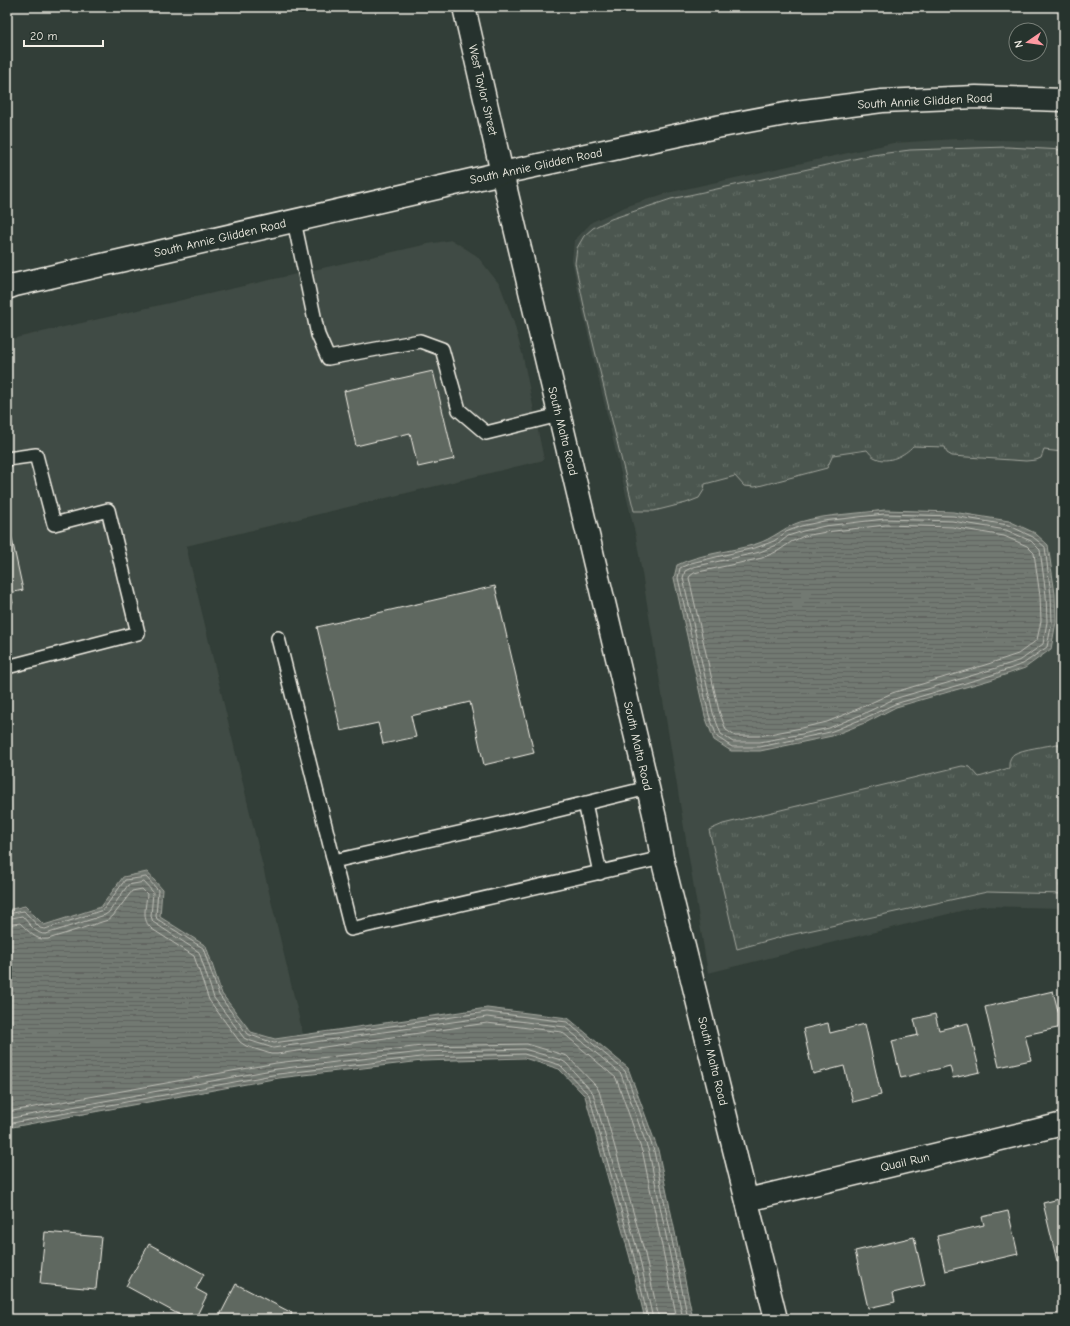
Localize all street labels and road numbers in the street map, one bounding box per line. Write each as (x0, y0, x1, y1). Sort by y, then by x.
street label: West Taylor Street (466, 43, 500, 137)
street label: South Annie Glidden Road (857, 90, 993, 112)
street label: South Annie Glidden Road (468, 145, 604, 187)
street label: South Annie Glidden Road (153, 216, 287, 260)
street label: South Malta Road (545, 385, 581, 477)
street label: South Malta Road (621, 700, 655, 792)
street label: South Malta Road (695, 1015, 731, 1107)
street label: Quail Run (879, 1150, 931, 1174)

